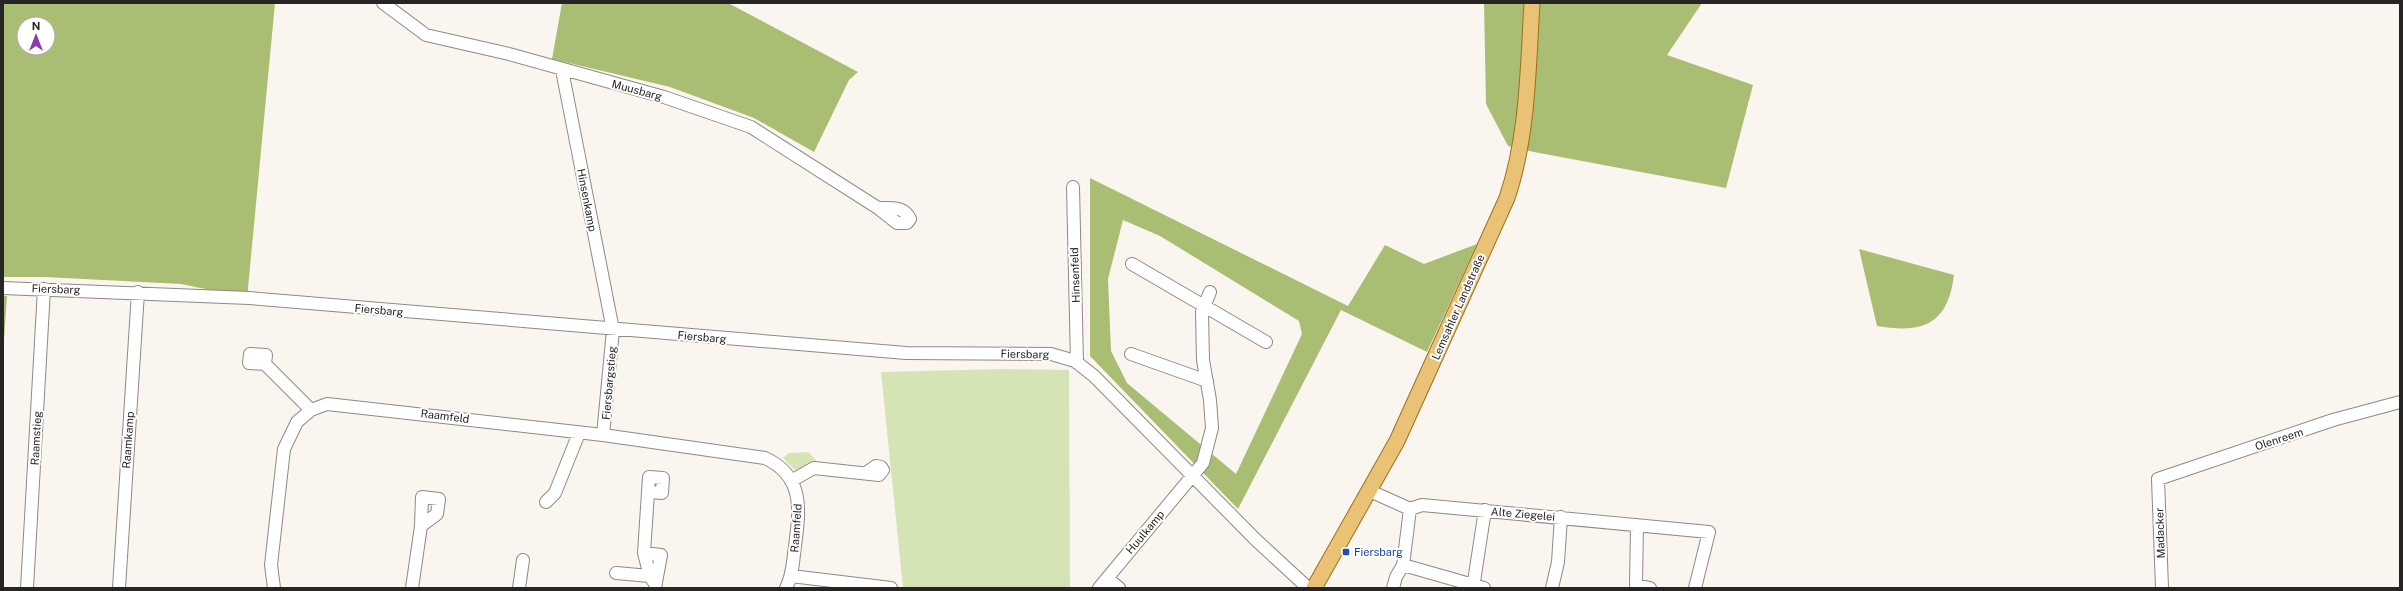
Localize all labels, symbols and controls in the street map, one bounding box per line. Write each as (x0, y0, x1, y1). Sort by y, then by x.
north arrow (16, 16, 56, 56)
text: N (32, 20, 40, 32)
street label: Muusbarg (611, 78, 664, 103)
street label: Hinsenkamp (575, 168, 599, 233)
street label: Hinsenfeld (1068, 247, 1082, 303)
street label: Lemsahler Landstraße (1429, 253, 1487, 361)
street label: Fiersbarg (31, 282, 81, 296)
street label: Fiersbarg (354, 302, 404, 318)
street label: Fiersbarg (677, 329, 727, 345)
street label: Fiersbargstieg (600, 345, 618, 420)
street label: Fiersbarg (1000, 348, 1050, 360)
street label: Raamfeld (420, 407, 470, 425)
street label: Raamstieg (29, 410, 43, 465)
street label: Raamkamp (120, 411, 136, 469)
street label: Olenreem (2253, 426, 2305, 452)
street label: Raamfeld (788, 503, 804, 553)
street label: Alte Ziegelei (1490, 505, 1556, 523)
street label: Madacker (2153, 507, 2167, 559)
street label: Huulkamp (1123, 508, 1167, 556)
place label: Fiersbarg (1354, 546, 1403, 558)
marker: Fiersbarg (1341, 547, 1351, 557)

